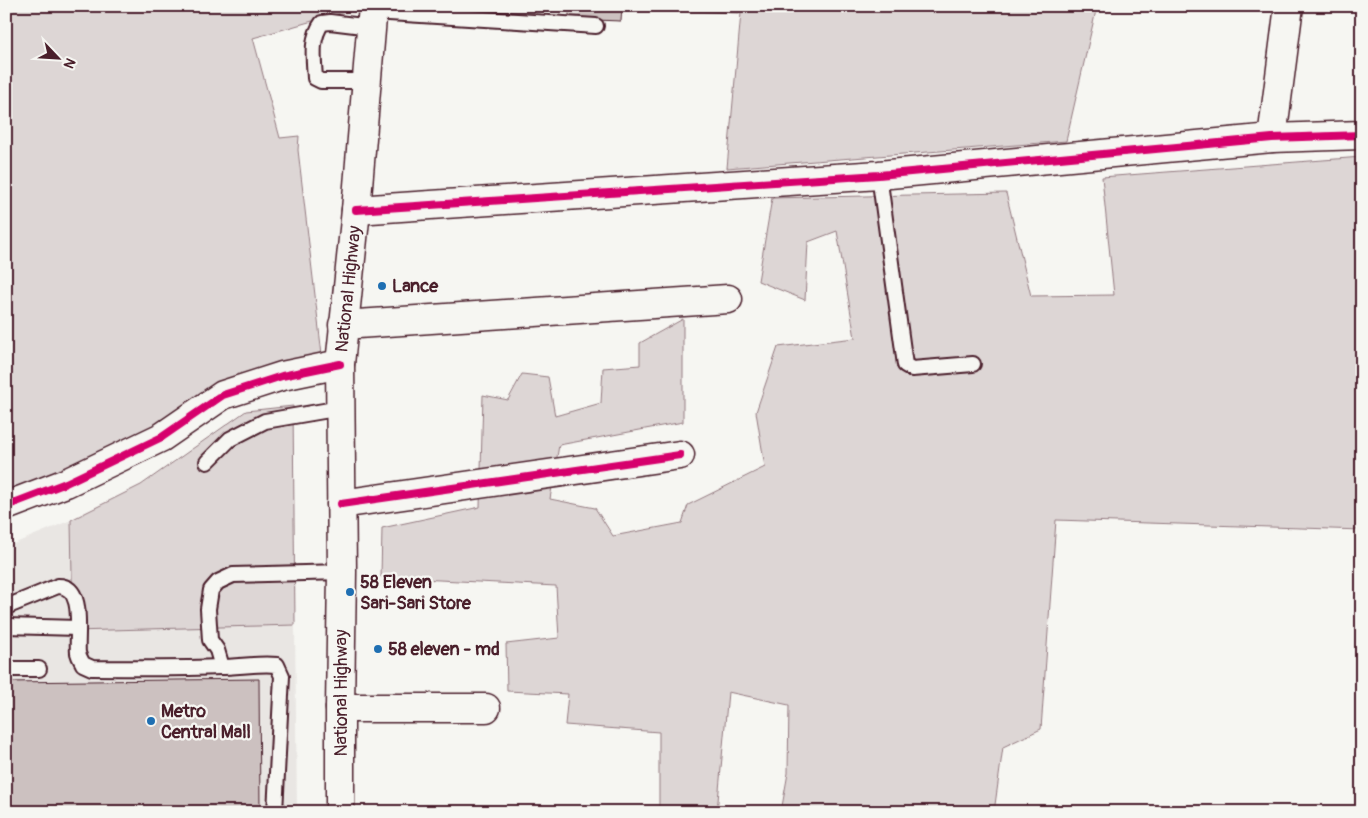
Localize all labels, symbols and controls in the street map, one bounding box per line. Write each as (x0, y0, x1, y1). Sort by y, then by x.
north arrow (32, 32, 82, 82)
text: N (60, 55, 79, 71)
street label: National Highway (330, 224, 367, 353)
place label: Lance (392, 275, 439, 298)
marker: Lance (376, 280, 388, 292)
place label: 58 Eleven Sari-Sari Store (360, 571, 472, 615)
marker: 58 Eleven Sari-Sari Store (344, 586, 356, 598)
street label: National Highway (330, 629, 353, 757)
place label: 58 eleven - md (388, 638, 500, 661)
marker: 58 eleven - md (372, 643, 384, 655)
place label: Metro Central Mall (161, 700, 251, 744)
marker: Metro Central Mall (145, 715, 157, 727)

